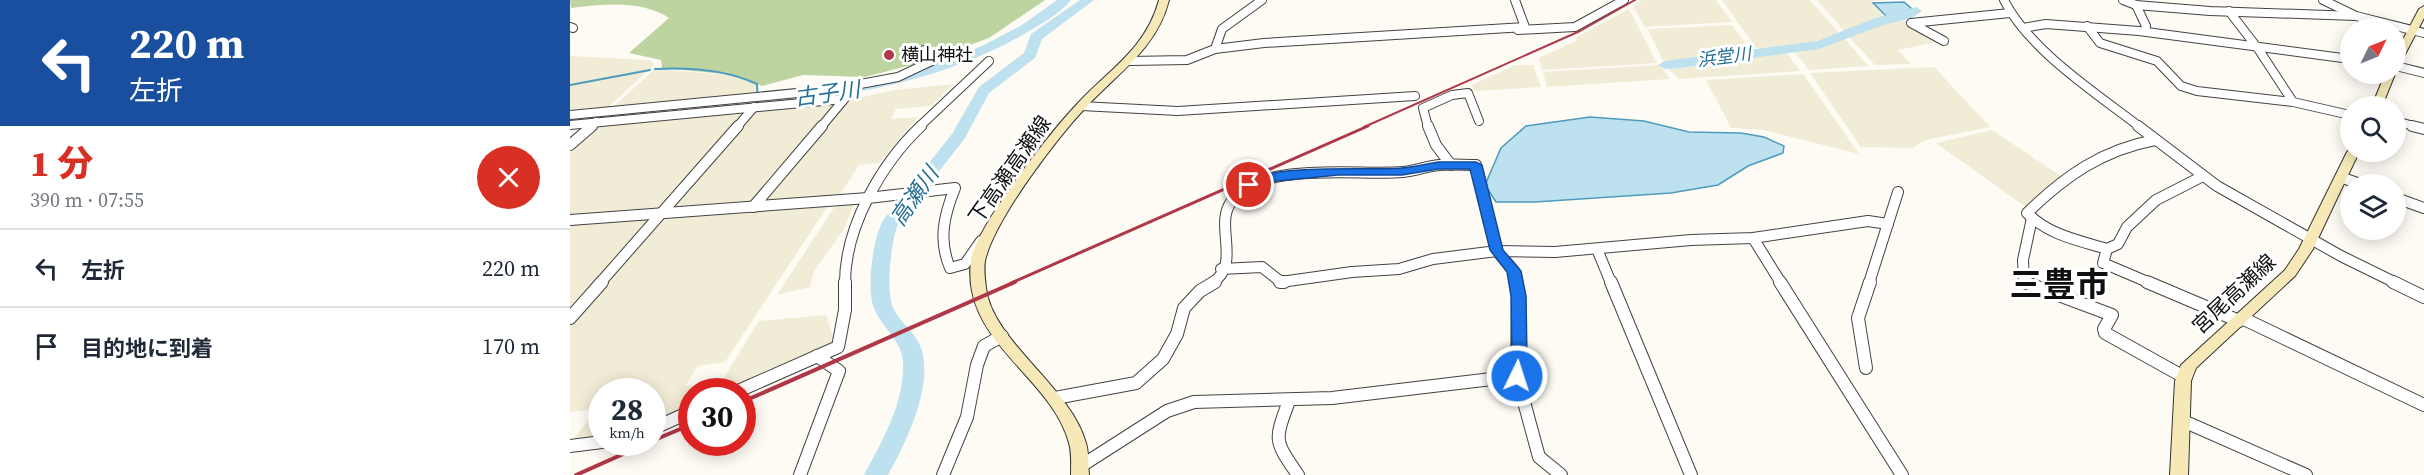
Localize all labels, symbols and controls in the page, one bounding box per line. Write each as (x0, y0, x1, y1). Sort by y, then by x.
text: 220 m (129, 14, 244, 72)
north arrow (2340, 18, 2406, 84)
map controls (2340, 18, 2406, 240)
icon: left (30, 24, 108, 102)
water label: 浜堂川 (1696, 41, 1754, 72)
place label: 横山神社 (901, 42, 973, 67)
marker: 横山神社 (882, 48, 896, 62)
text: 左折 (129, 72, 183, 109)
water label: 古子川 (792, 73, 864, 112)
button: search (2340, 96, 2406, 162)
street label: 下高瀬高瀬線 (962, 110, 1058, 230)
text: 1 分 (30, 139, 93, 188)
button: close (477, 146, 540, 209)
water label: 高瀬川 (883, 159, 946, 232)
pin (1223, 159, 1274, 210)
icon: arrive (1232, 168, 1265, 201)
button: layers (2340, 174, 2406, 240)
text: 390 m · 07:55 (30, 186, 144, 214)
street label: 宮尾高瀬線 (2185, 247, 2282, 340)
icon: left (30, 252, 63, 285)
text: 220 m (482, 253, 540, 283)
text: 左折 (81, 255, 125, 285)
district label: 三豊市 (2010, 262, 2109, 307)
icon: arrive (30, 330, 63, 363)
text: 170 m (482, 331, 540, 361)
text: 目的地に到着 (81, 333, 213, 363)
position arrow (1485, 344, 1549, 408)
speed limit sign: 30 (678, 378, 756, 456)
text: 28 (611, 389, 643, 430)
text: km/h (609, 422, 645, 443)

